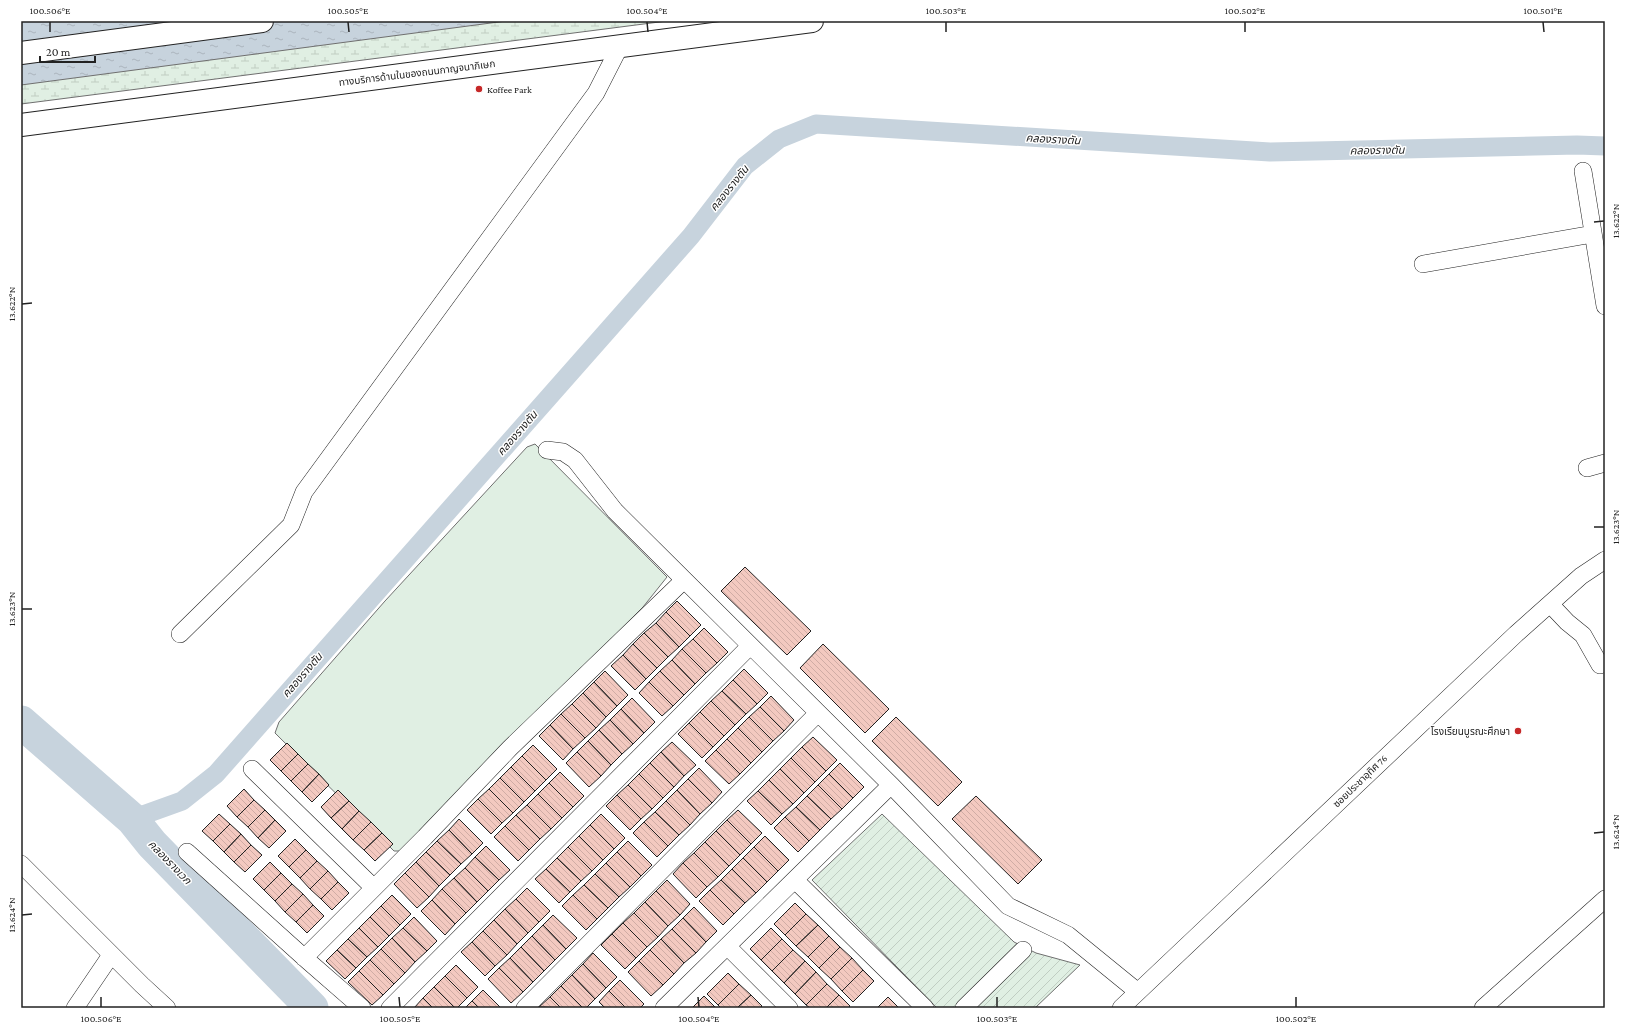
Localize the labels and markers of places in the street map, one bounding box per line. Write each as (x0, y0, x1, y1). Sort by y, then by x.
marker: Koffee Park (474, 84, 484, 94)
place label: Koffee Park (487, 84, 532, 95)
place label: โรงเรียนบูรณะศึกษา (1431, 726, 1510, 738)
marker: โรงเรียนบูรณะศึกษา (1513, 726, 1523, 736)

